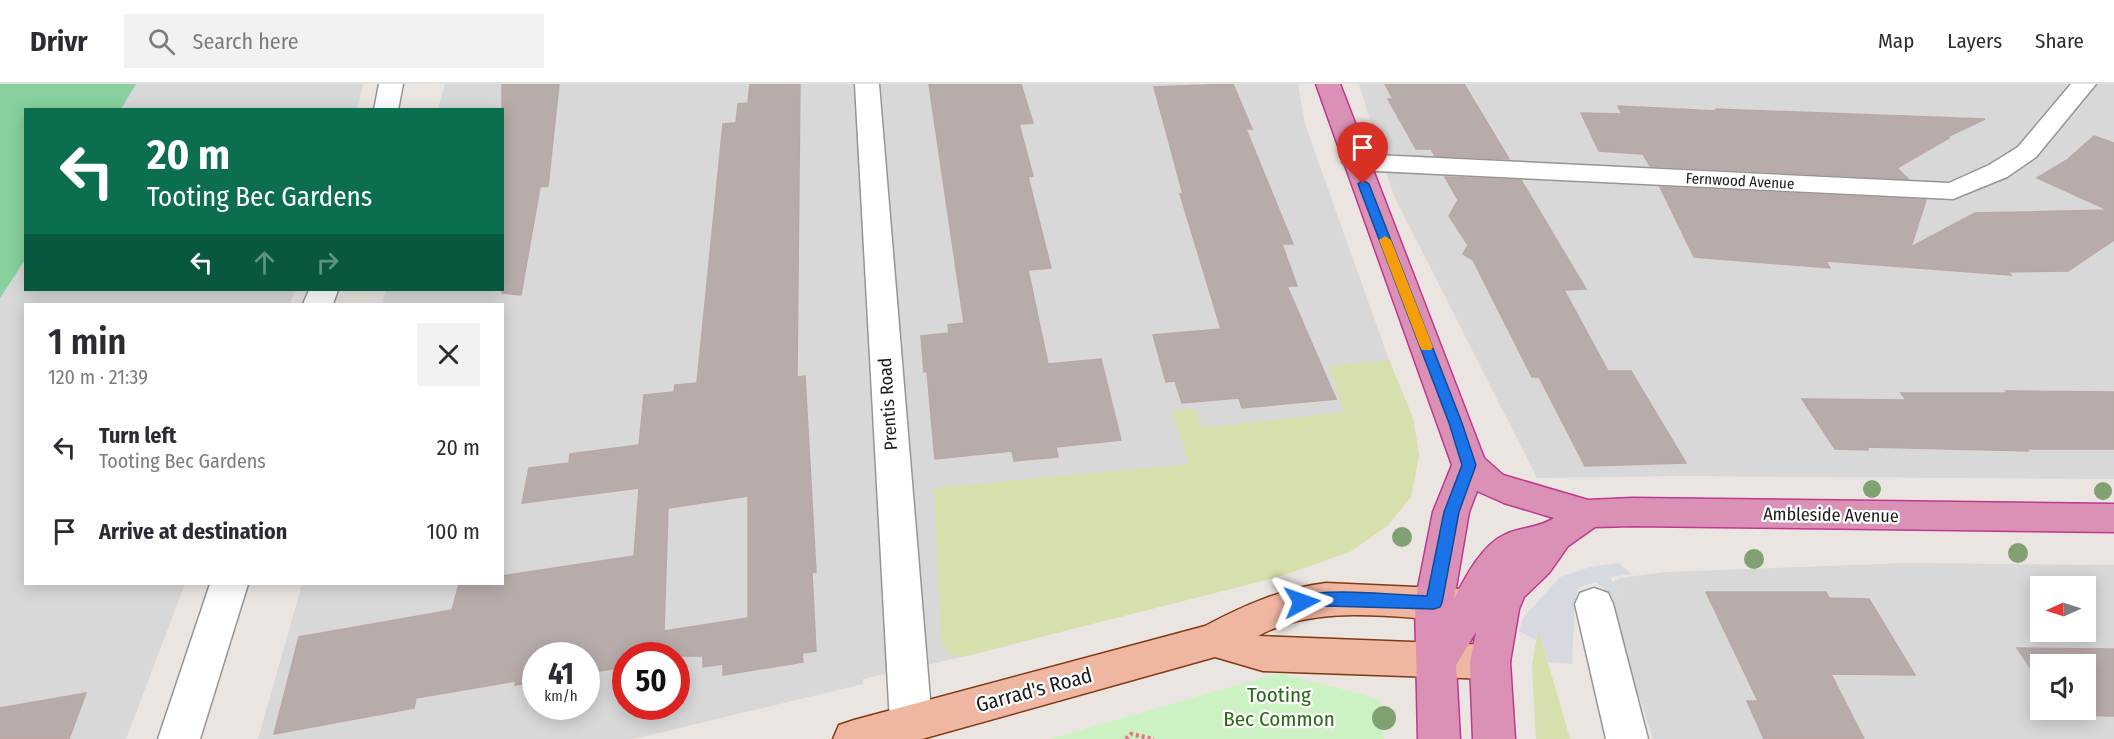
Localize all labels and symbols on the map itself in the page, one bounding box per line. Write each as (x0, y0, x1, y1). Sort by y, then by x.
pin (1337, 122, 1388, 184)
street label: Fernwood Avenue (1685, 169, 1795, 193)
street label: Prentis Road (874, 357, 902, 451)
street label: Ambleside Avenue (1763, 503, 1899, 527)
position arrow (1270, 570, 1334, 634)
north arrow (2030, 576, 2096, 642)
speed limit sign: 50 (612, 642, 690, 720)
street label: Garrad's Road (973, 662, 1095, 718)
park label: Tooting Bec Common (1223, 682, 1335, 732)

